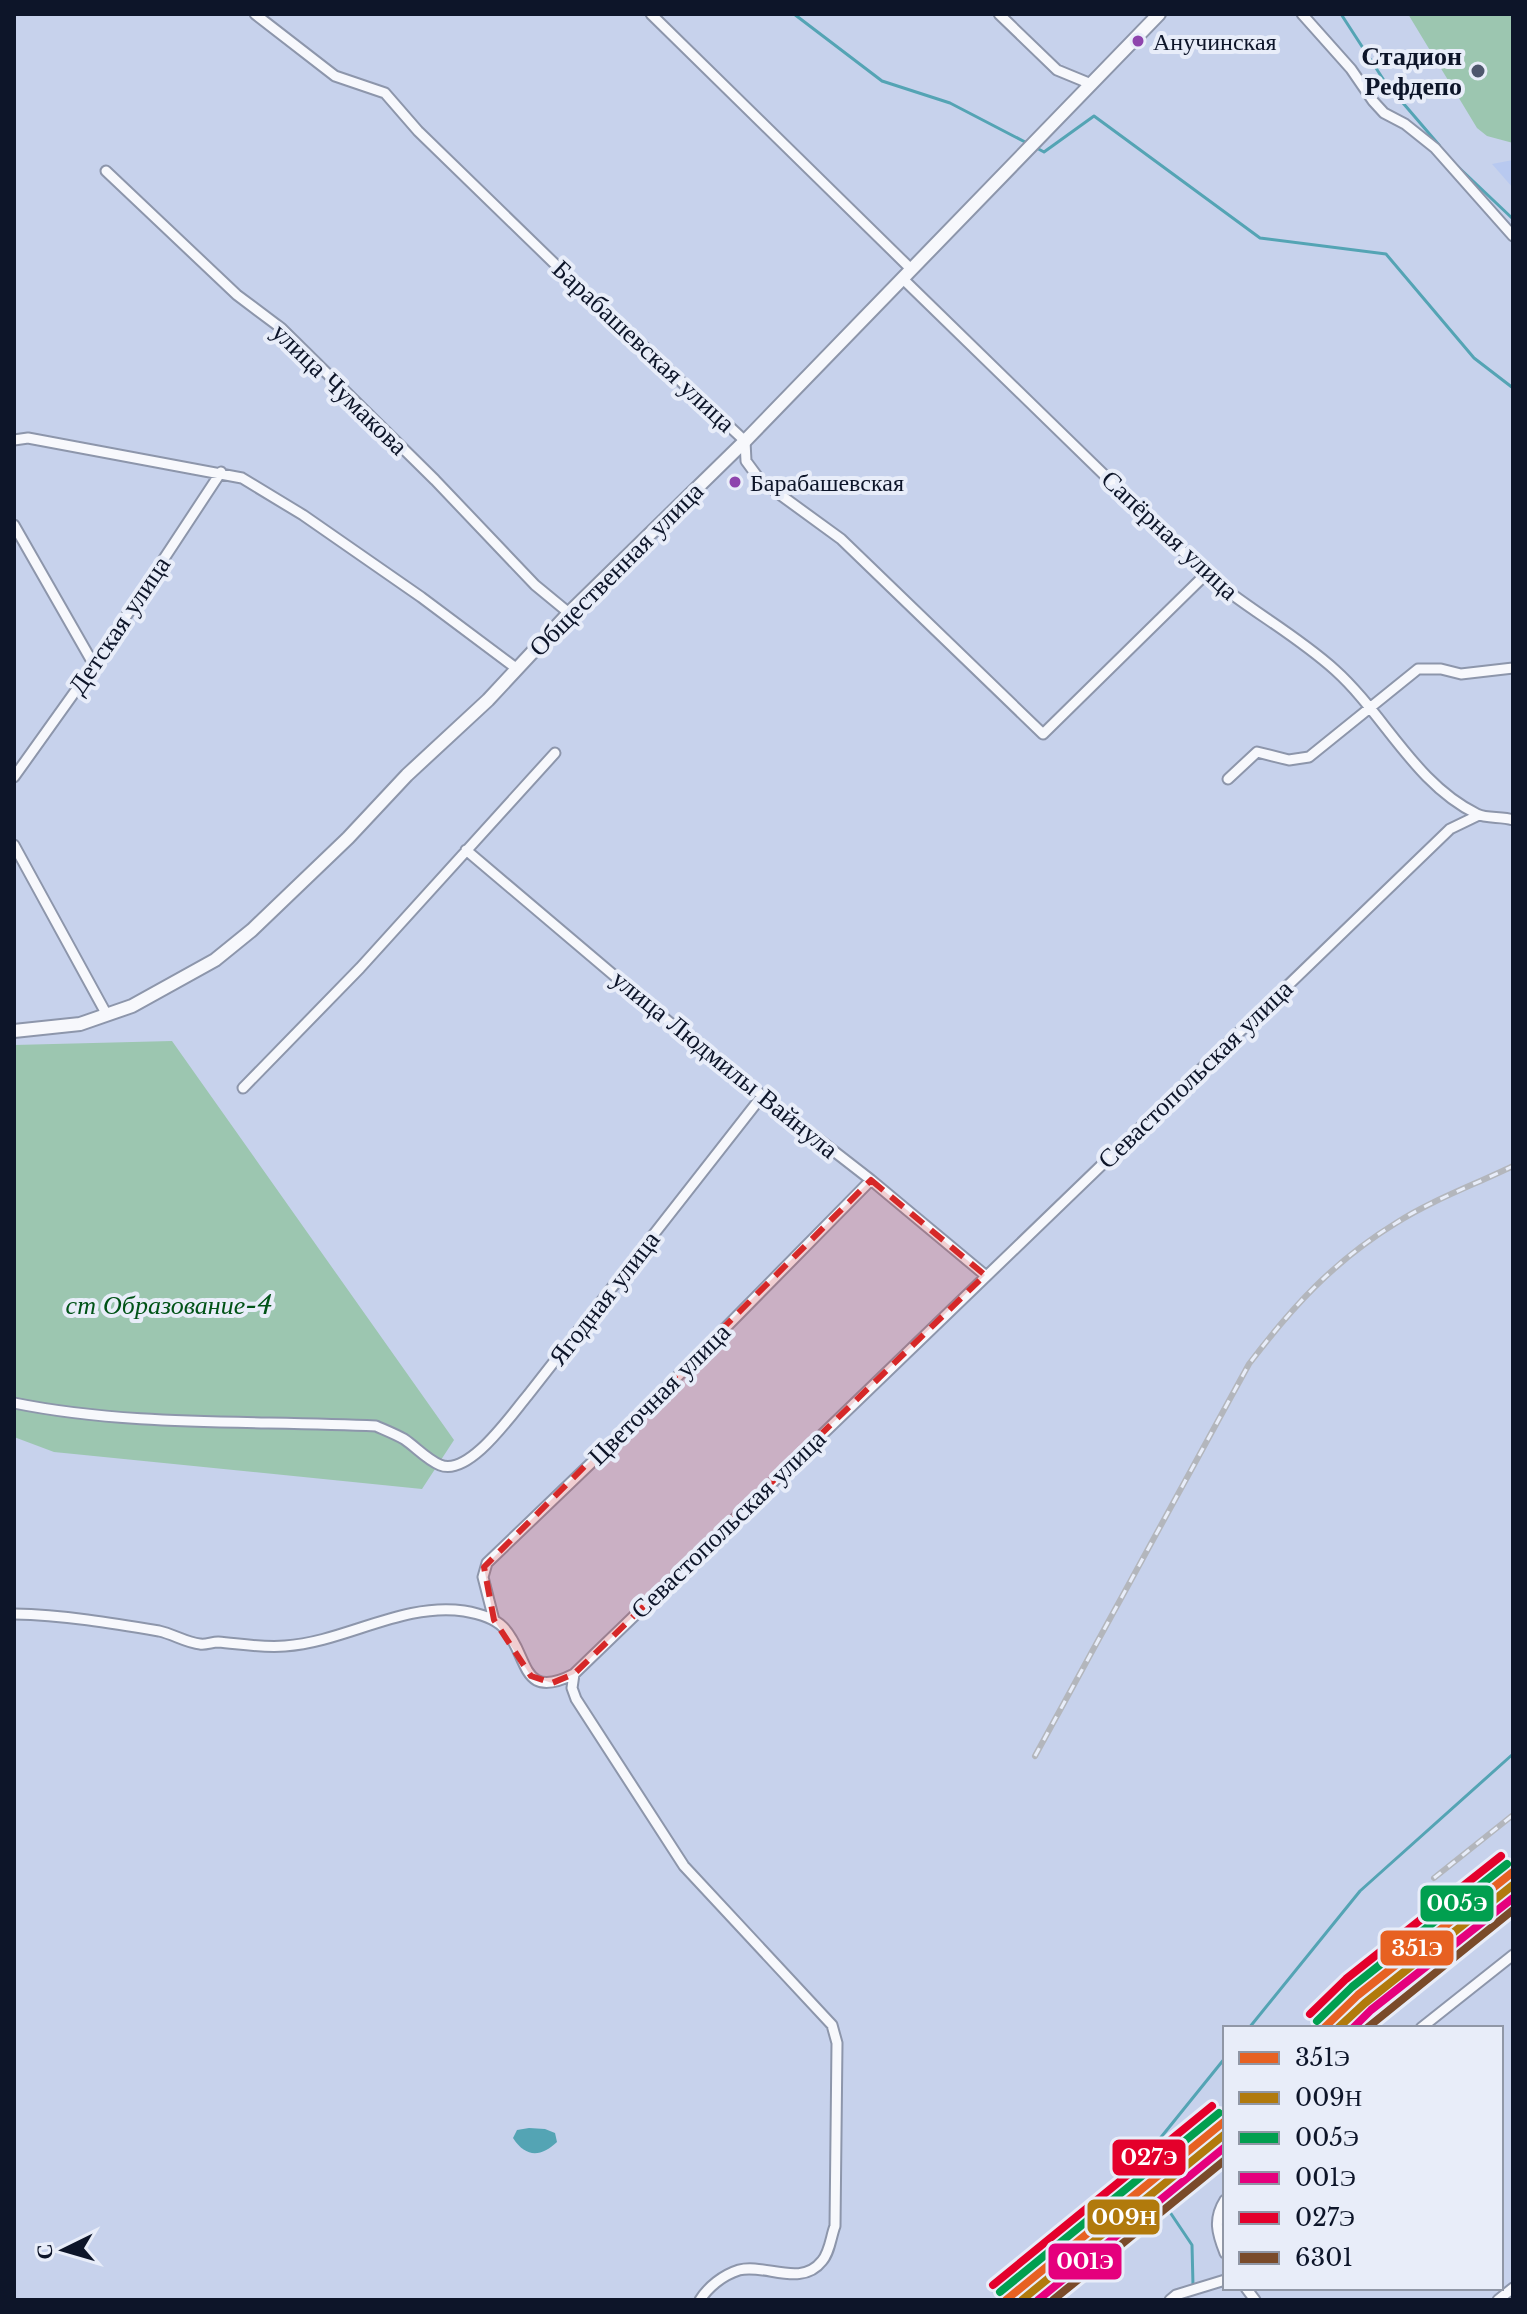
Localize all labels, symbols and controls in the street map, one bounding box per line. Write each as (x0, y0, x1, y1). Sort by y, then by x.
place label: Анучинская (1153, 27, 1277, 56)
marker: Анучинская (1130, 33, 1146, 49)
place label: Стадион Рефдепо (1361, 40, 1462, 102)
marker: Стадион Рефдепо (1469, 62, 1487, 80)
street label: Барабашевская улица (546, 253, 742, 439)
street label: улица Чумакова (265, 316, 415, 462)
street label: Сапёрная улица (1095, 463, 1246, 607)
place label: Барабашевская (750, 468, 904, 497)
marker: Барабашевская (727, 474, 743, 490)
street label: Общественная улица (522, 475, 710, 663)
street label: Детская улица (61, 549, 177, 700)
street label: улица Людмилы Вайнула (605, 963, 845, 1165)
street label: Севастопольская улица (1091, 972, 1299, 1175)
street label: Ягодная улица (542, 1224, 667, 1372)
park label: ст Образование-4 (66, 1289, 272, 1321)
street label: Цветочная улица (581, 1316, 737, 1472)
street label: Севастопольская улица (624, 1422, 832, 1625)
line badge: 005Э (1419, 1884, 1495, 1923)
text: 005Э (1426, 1890, 1488, 1917)
line badge: 351Э (1379, 1929, 1455, 1967)
text: 351Э (1391, 1935, 1443, 1962)
legend (1223, 2026, 1503, 2290)
text: 351Э (1295, 2043, 1350, 2072)
text: 009Н (1295, 2083, 1362, 2112)
text: 005Э (1295, 2123, 1359, 2152)
line badge: 027Э (1111, 2138, 1187, 2177)
text: 027Э (1120, 2144, 1178, 2171)
text: 001Э (1295, 2163, 1356, 2192)
line badge: 009Н (1086, 2198, 1161, 2236)
text: 027Э (1295, 2203, 1355, 2232)
text: 009Н (1091, 2204, 1157, 2231)
north arrow (24, 2210, 104, 2290)
line badge: 001Э (1047, 2242, 1123, 2281)
text: С (30, 2243, 59, 2261)
text: 6301 (1295, 2243, 1353, 2272)
text: 001Э (1056, 2248, 1114, 2275)

